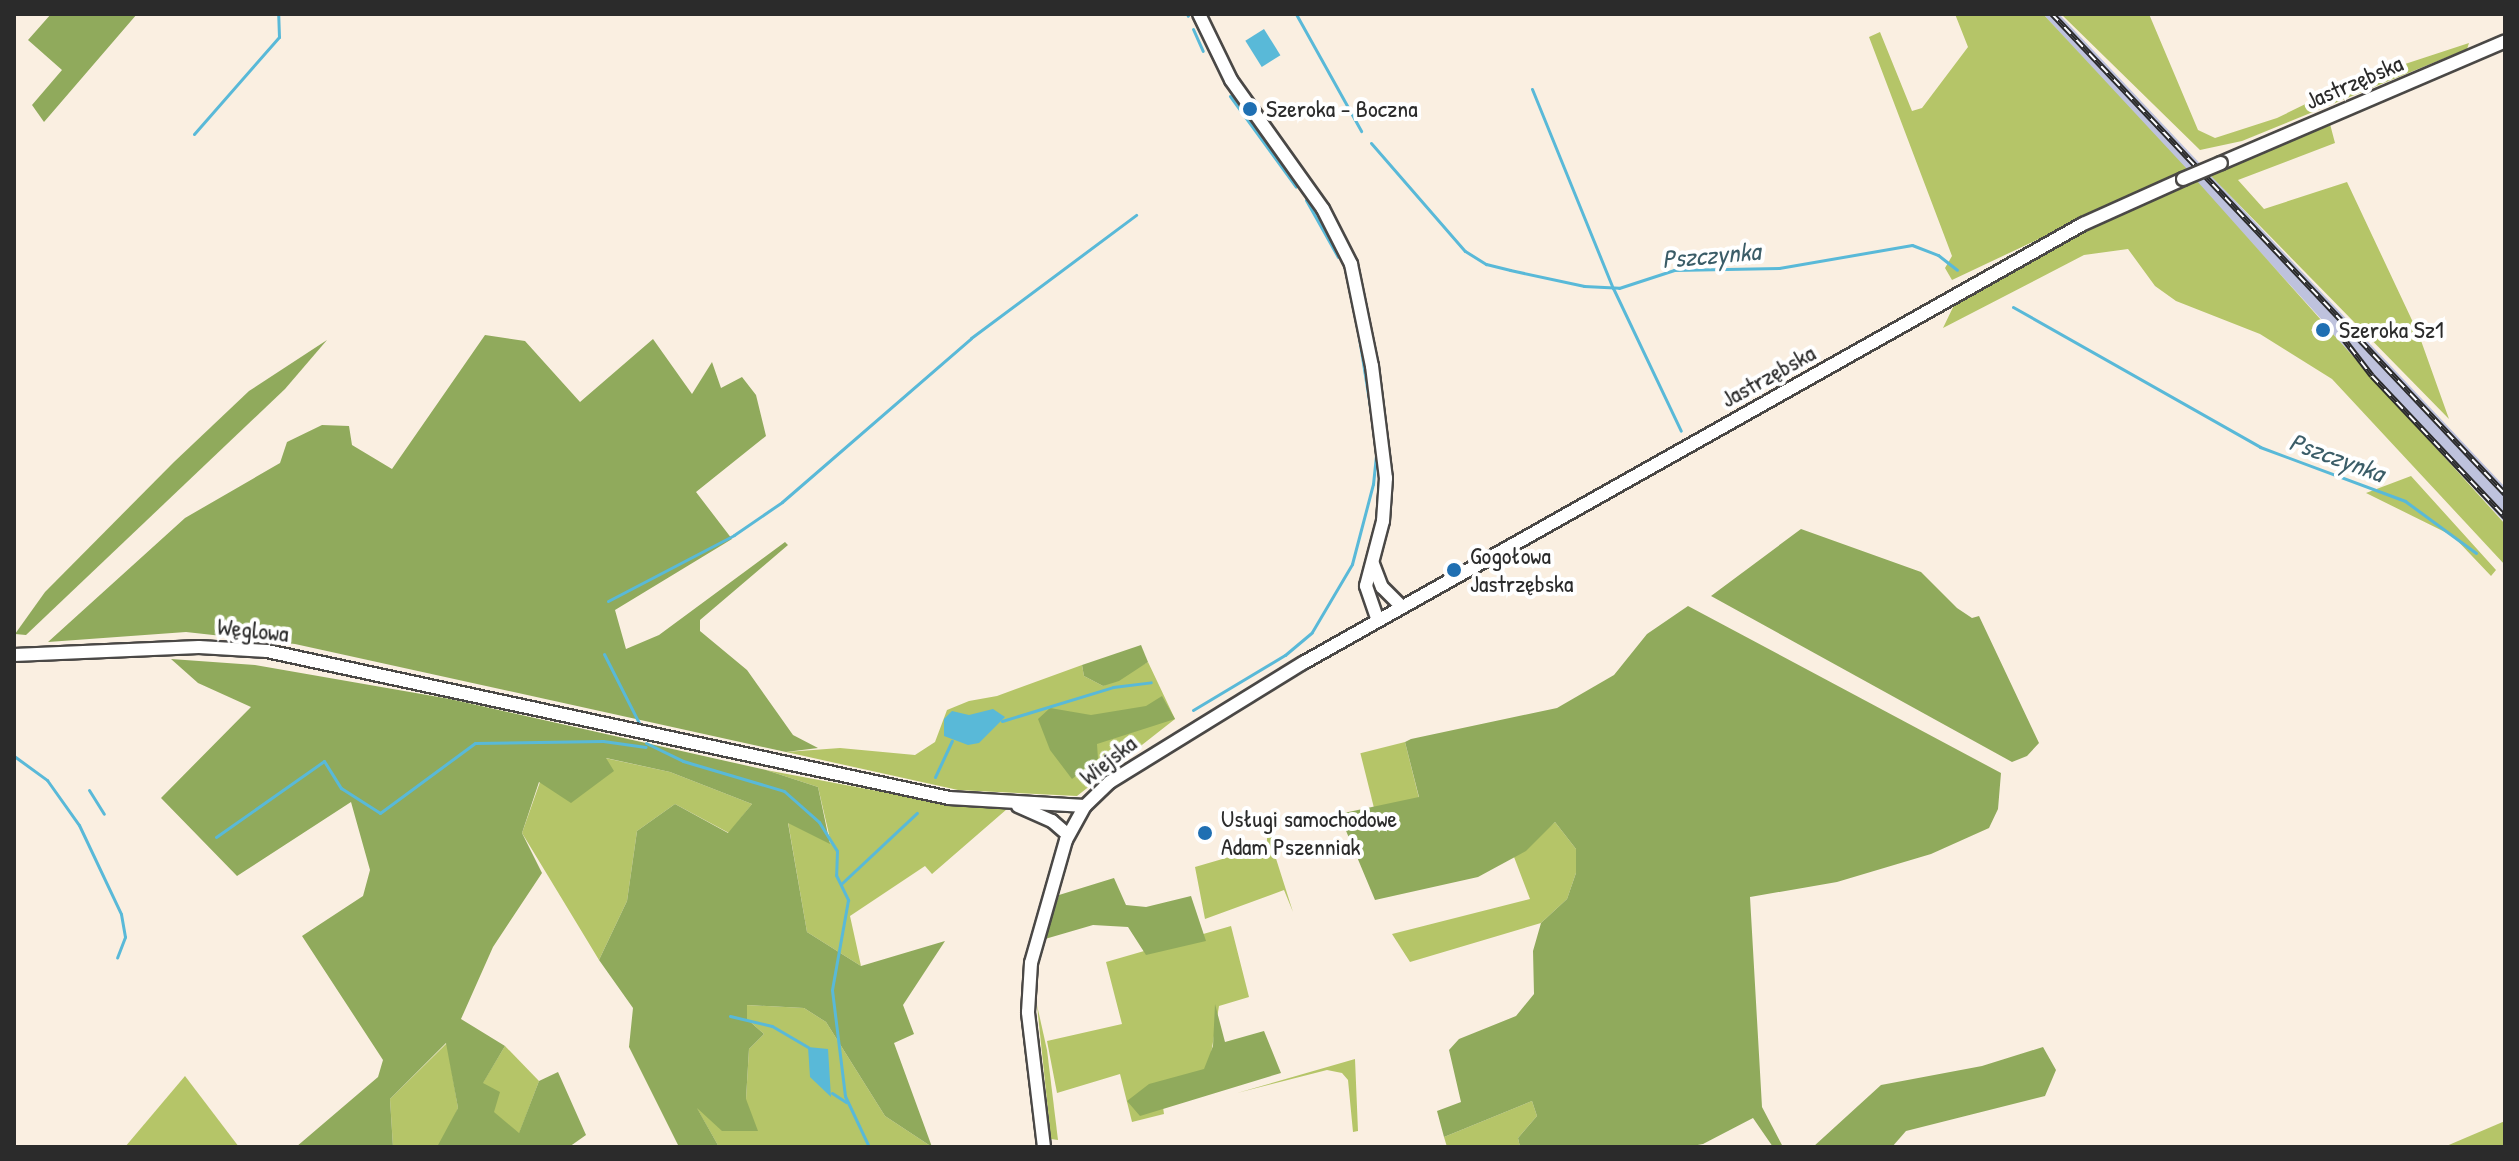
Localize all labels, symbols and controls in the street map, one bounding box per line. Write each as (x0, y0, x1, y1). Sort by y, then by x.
street label: Jastrzębska (2301, 49, 2407, 115)
place label: Szeroka - Boczna (1266, 95, 1418, 123)
marker: Szeroka - Boczna (1241, 100, 1259, 118)
water label: Pszczynka (1661, 235, 1761, 275)
place label: Szeroka Sz1 (2339, 316, 2444, 344)
marker: Szeroka Sz1 (2314, 321, 2332, 339)
street label: Jastrzębska (1716, 338, 1820, 414)
water label: Pszczynka (2285, 425, 2389, 489)
place label: Gogołowa Jastrzębska (1470, 542, 1573, 598)
marker: Gogołowa Jastrzębska (1445, 561, 1463, 579)
street label: Węglowa (216, 612, 290, 648)
street label: Wiejska (1074, 729, 1142, 791)
place label: Usługi samochodowe Adam Pszenniak (1221, 805, 1397, 861)
marker: Usługi samochodowe Adam Pszenniak (1196, 824, 1214, 842)

